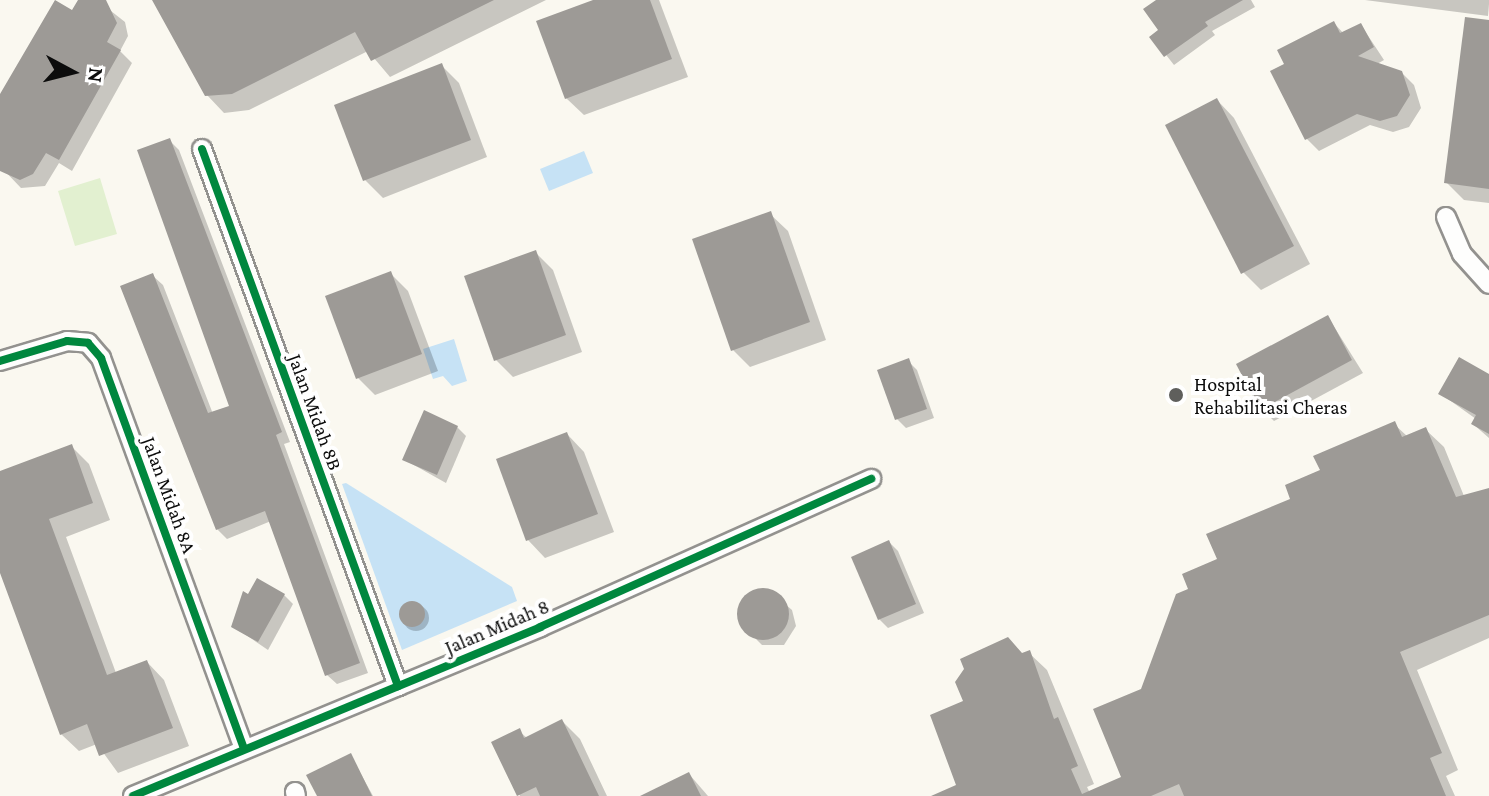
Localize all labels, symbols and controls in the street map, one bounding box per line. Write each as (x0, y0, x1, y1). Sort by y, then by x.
north arrow (32, 32, 112, 112)
text: N (83, 66, 110, 84)
street label: Jalan Midah 8B (283, 351, 347, 473)
place label: Hospital Rehabilitasi Cheras (1194, 372, 1347, 419)
marker: Hospital Rehabilitasi Cheras (1165, 384, 1187, 406)
street label: Jalan Midah 8A (137, 433, 201, 557)
street label: Jalan Midah 8 (441, 594, 553, 660)

